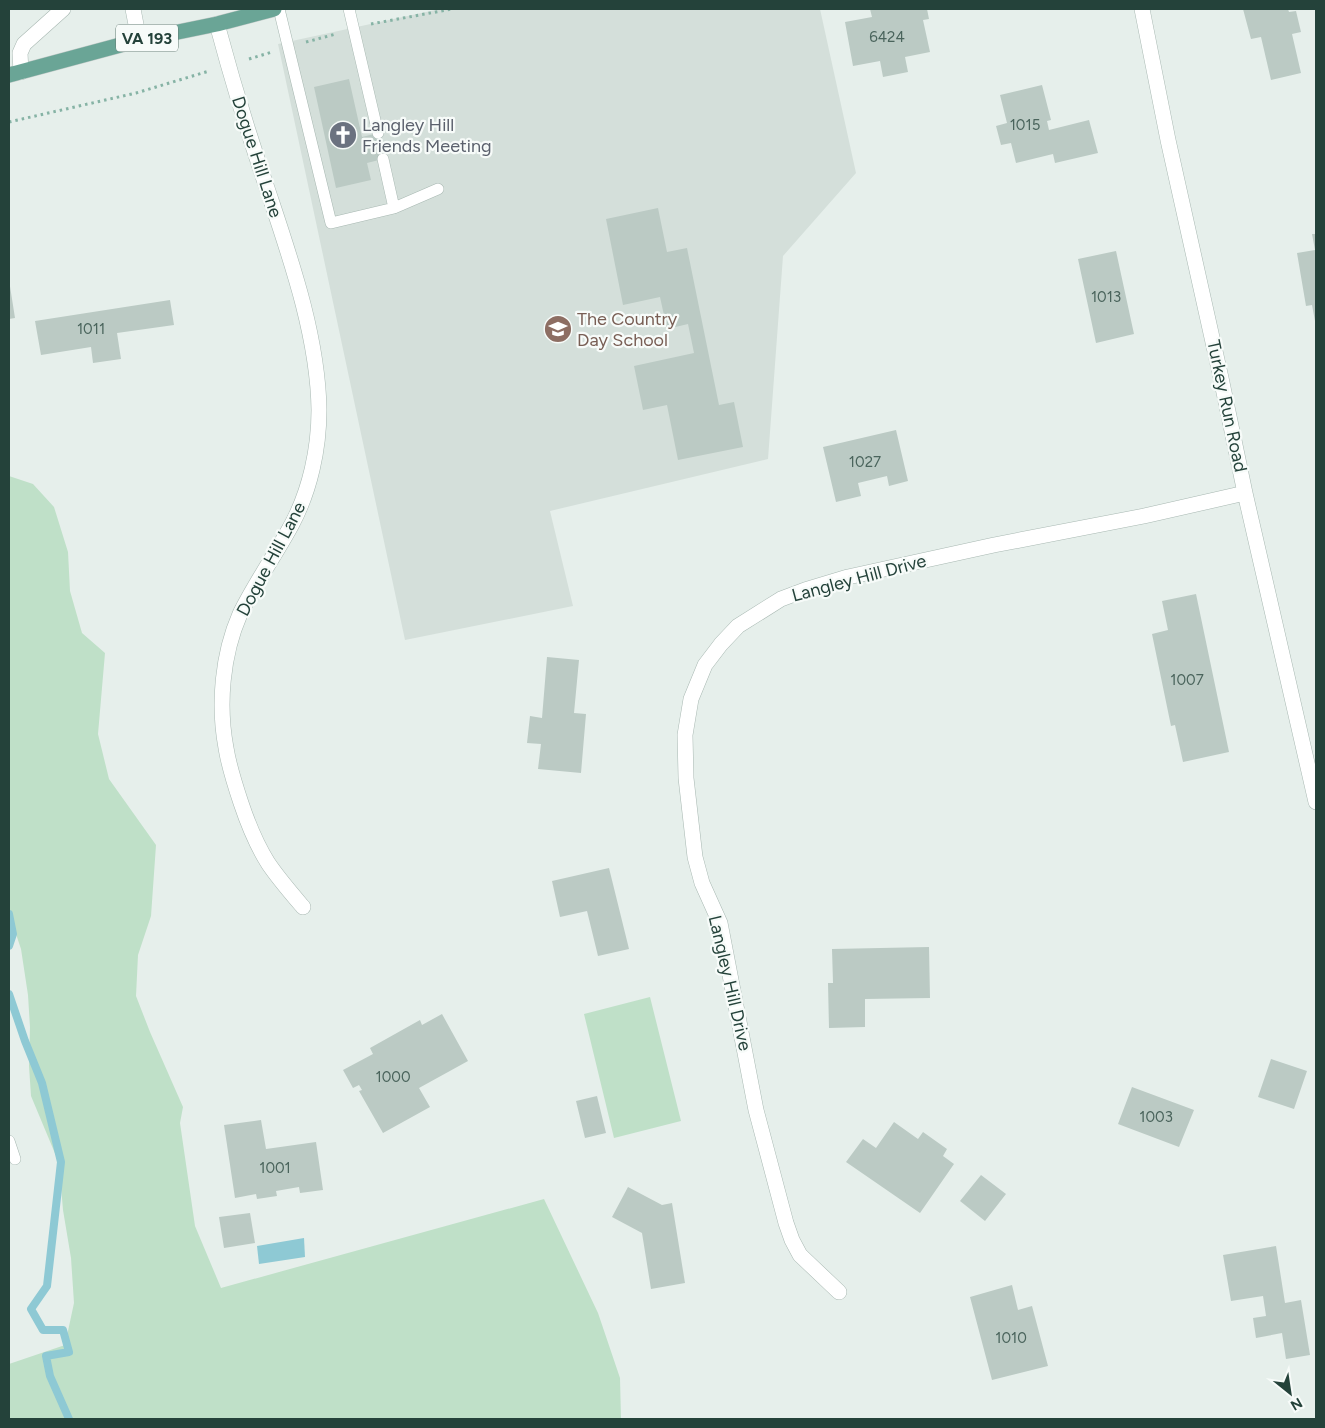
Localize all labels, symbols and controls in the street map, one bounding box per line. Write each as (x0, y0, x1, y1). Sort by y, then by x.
road number: VA 193 (116, 24, 178, 52)
house number: 6424 (869, 28, 905, 46)
street label: Dogue Hill Lane (227, 94, 287, 221)
place label: Langley Hill Friends Meeting (362, 114, 492, 157)
house number: 1015 (1010, 116, 1040, 134)
church icon: Langley Hill Friends Meeting (328, 120, 358, 150)
house number: 1013 (1091, 288, 1121, 306)
place label: The Country Day School (577, 308, 678, 351)
school or university icon: The Country Day School (543, 314, 573, 344)
house number: 1011 (77, 320, 105, 338)
street label: Turkey Run Road (1202, 338, 1252, 474)
house number: 1027 (849, 453, 881, 471)
street label: Dogue Hill Lane (232, 498, 310, 620)
street label: Langley Hill Drive (789, 549, 929, 607)
house number: 1007 (1170, 671, 1204, 689)
street label: Langley Hill Drive (704, 913, 756, 1053)
house number: 1000 (375, 1068, 411, 1086)
house number: 1003 (1139, 1108, 1173, 1126)
house number: 1001 (259, 1159, 291, 1177)
house number: 1010 (995, 1329, 1027, 1347)
north arrow (1265, 1368, 1315, 1418)
text: N (1287, 1394, 1305, 1414)

